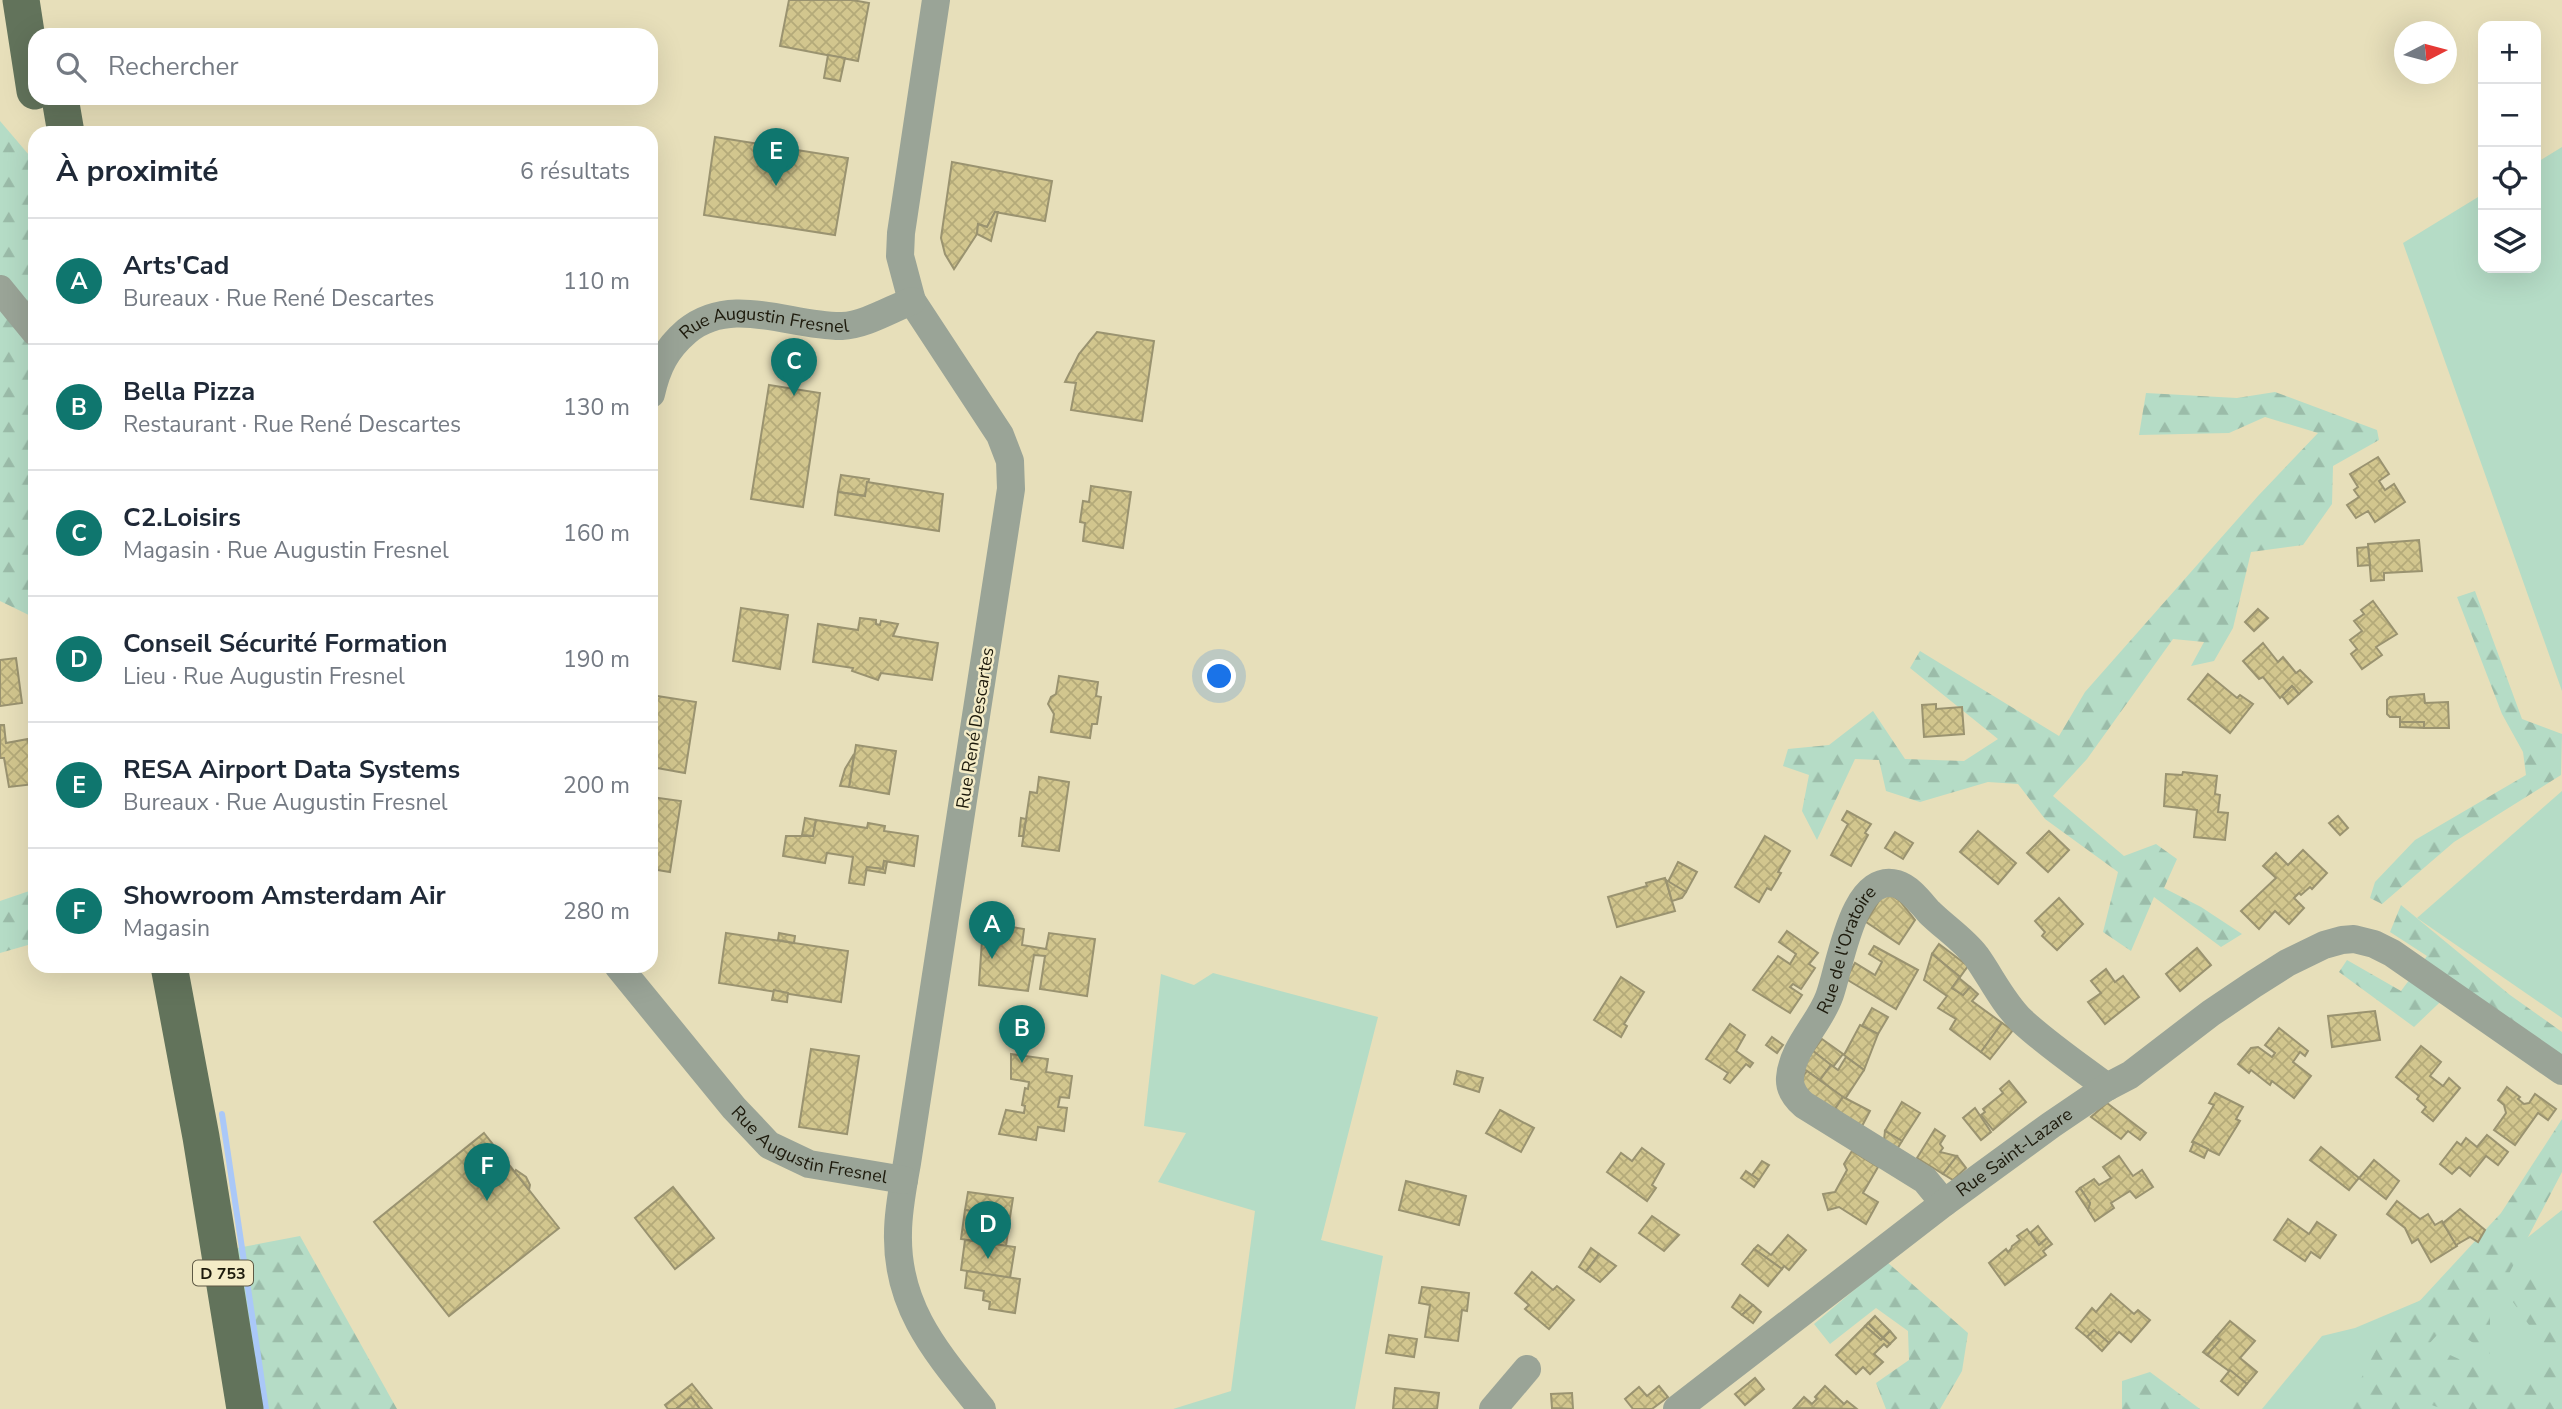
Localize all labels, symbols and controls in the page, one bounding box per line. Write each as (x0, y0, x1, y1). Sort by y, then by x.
north arrow (2394, 21, 2457, 84)
map controls (2478, 21, 2541, 273)
button: + (2478, 21, 2541, 84)
search box (28, 28, 658, 105)
icon: search (52, 48, 90, 86)
text: Rechercher (108, 49, 239, 84)
button: − (2478, 84, 2541, 147)
pin: E (753, 128, 799, 186)
button: locate (2478, 147, 2541, 210)
text: À proximité (56, 151, 218, 192)
text: 6 résultats (520, 156, 630, 187)
button: layers (2478, 210, 2541, 273)
text: Arts'Cad (123, 248, 229, 283)
text: A (70, 266, 88, 297)
text: 110 m (563, 266, 630, 297)
text: Bureaux · Rue René Descartes (123, 283, 434, 314)
street label: Rue Augustin Fresnel (674, 301, 851, 345)
pin: C (771, 338, 817, 396)
text: Bella Pizza (123, 374, 255, 409)
text: B (71, 392, 87, 423)
text: 130 m (563, 392, 630, 423)
text: Restaurant · Rue René Descartes (123, 409, 461, 440)
text: C2.Loisirs (123, 500, 241, 535)
text: C (71, 518, 87, 549)
text: 160 m (563, 518, 630, 549)
text: Magasin · Rue Augustin Fresnel (123, 535, 449, 566)
text: Conseil Sécurité Formation (123, 626, 447, 661)
text: D (70, 644, 88, 675)
text: 190 m (563, 644, 630, 675)
street label: Rue René Descartes (950, 646, 1000, 810)
your location (1202, 659, 1236, 693)
text: Lieu · Rue Augustin Fresnel (123, 661, 405, 692)
text: RESA Airport Data Systems (123, 752, 460, 787)
text: E (72, 770, 86, 801)
text: 200 m (563, 770, 630, 801)
text: Bureaux · Rue Augustin Fresnel (123, 787, 448, 818)
text: Showroom Amsterdam Air (123, 878, 446, 913)
street label: Rue de l'Oratoire (1811, 880, 1881, 1018)
text: F (73, 896, 85, 927)
text: 280 m (563, 896, 630, 927)
pin: A (969, 901, 1015, 959)
text: Magasin (123, 913, 210, 944)
pin: B (999, 1005, 1045, 1063)
street label: Rue Augustin Fresnel (726, 1100, 890, 1189)
street label: Rue Saint-Lazare (1951, 1102, 2077, 1202)
pin: F (464, 1143, 510, 1201)
pin: D (965, 1201, 1011, 1259)
road number: D 753 (193, 1260, 253, 1286)

